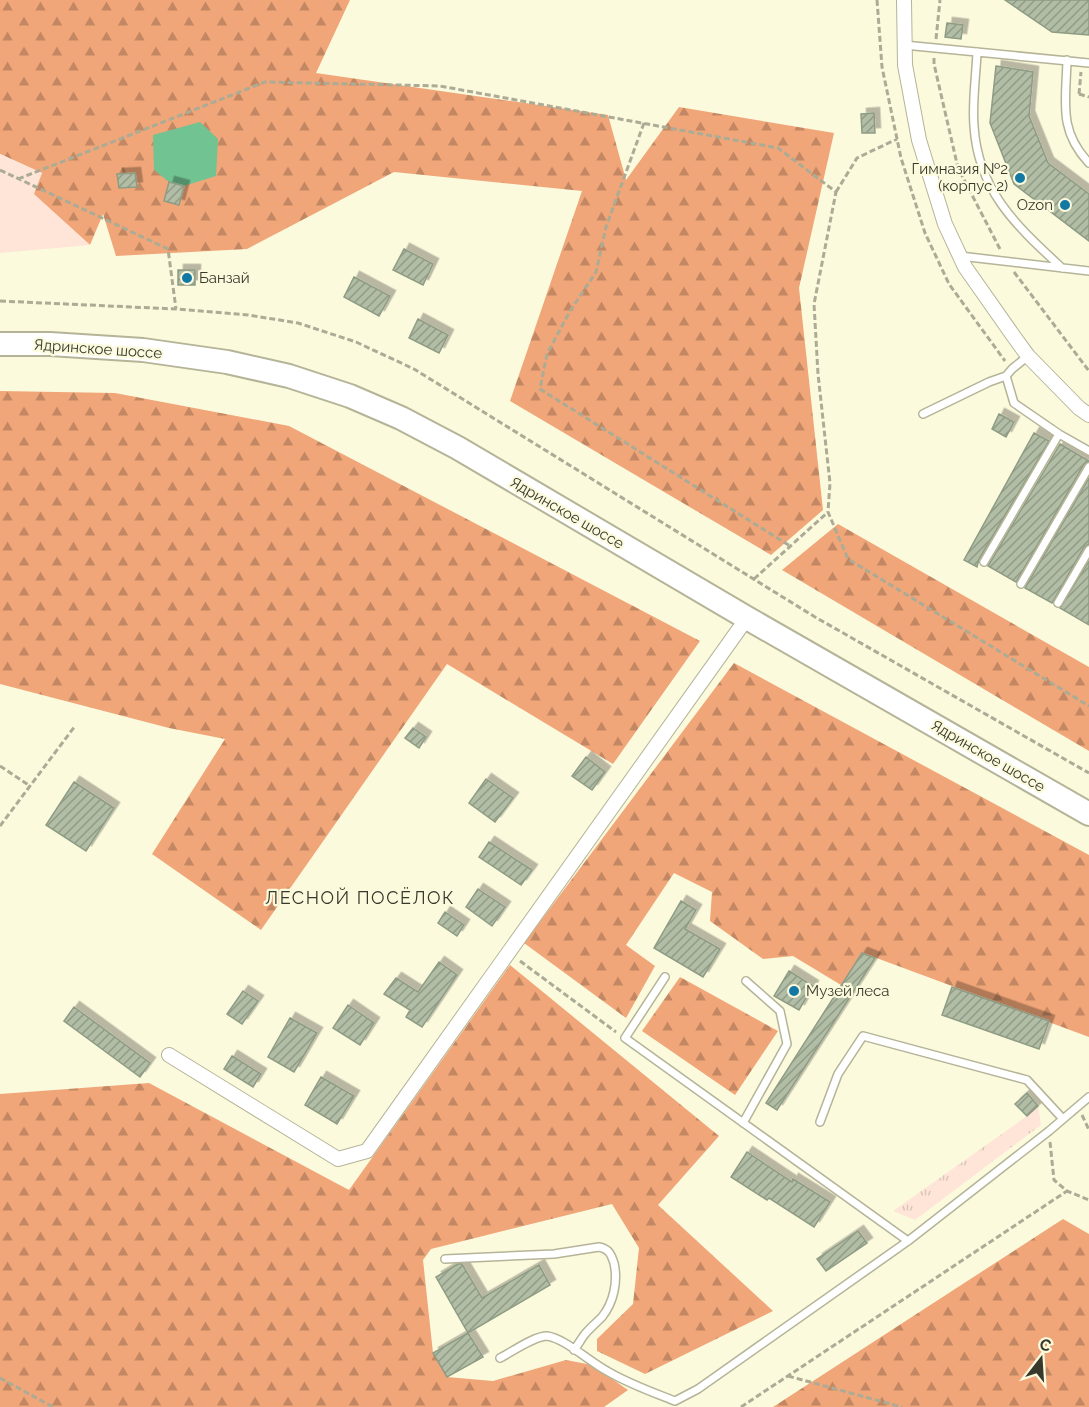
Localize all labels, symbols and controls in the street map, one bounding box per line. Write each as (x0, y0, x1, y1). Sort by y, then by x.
place label: Гимназия №2 (корпус 2) (912, 160, 1008, 195)
marker: Гимназия №2 (корпус 2) (1013, 171, 1027, 185)
place label: Ozon (1017, 196, 1053, 214)
marker: Ozon (1058, 198, 1072, 212)
place label: Банзай (199, 269, 250, 287)
marker: Банзай (180, 271, 194, 285)
street label: Ядринское шоссе (33, 336, 163, 362)
street label: Ядринское шоссе (507, 473, 627, 553)
street label: Ядринское шоссе (928, 716, 1048, 796)
district label: ЛЕСНОЙ ПОСЁЛОК (265, 887, 455, 908)
place label: Музей леса (806, 982, 889, 1000)
marker: Музей леса (787, 984, 801, 998)
north arrow (1011, 1329, 1071, 1389)
text: С (1037, 1334, 1053, 1356)

